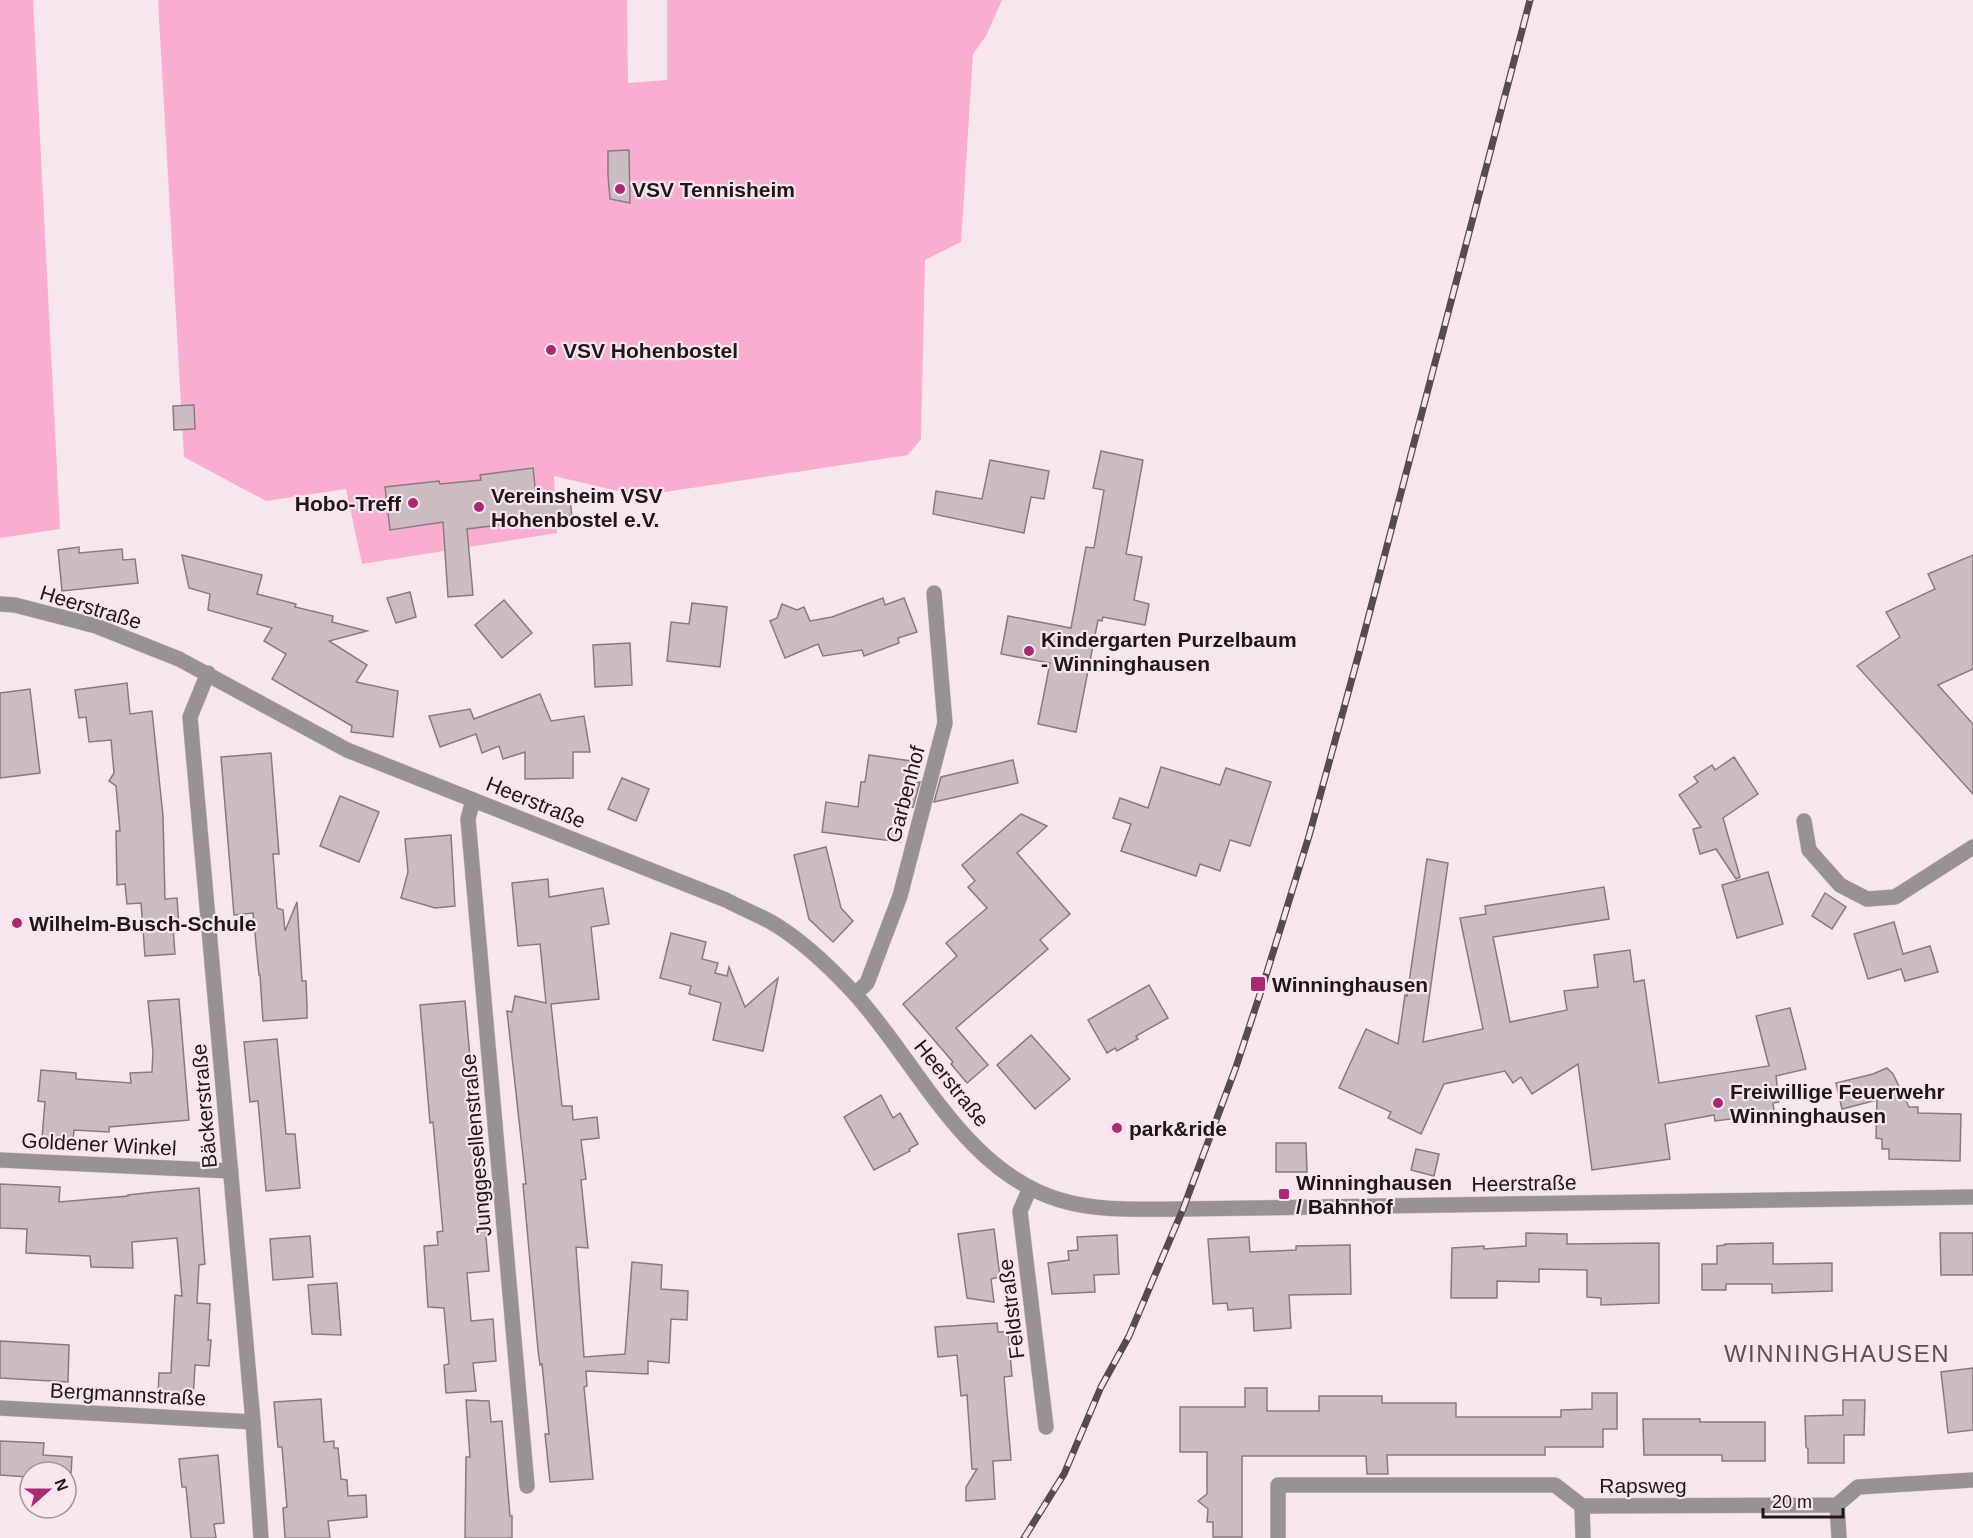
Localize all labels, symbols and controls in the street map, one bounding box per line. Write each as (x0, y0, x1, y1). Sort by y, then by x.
place label: VSV Tennisheim (632, 178, 795, 201)
marker: VSV Tennisheim (613, 182, 627, 196)
place label: VSV Hohenbostel (563, 339, 738, 362)
marker: VSV Hohenbostel (544, 343, 558, 357)
place label: Vereinsheim VSV Hohenbostel e.V. (491, 484, 663, 531)
place label: Hobo-Treff (295, 492, 402, 515)
marker: Hobo-Treff (406, 496, 420, 510)
marker: Vereinsheim VSV Hohenbostel e.V. (472, 500, 486, 514)
street label: Heerstraße (37, 581, 145, 633)
place label: Kindergarten Purzelbaum - Winninghausen (1041, 628, 1297, 675)
marker: Kindergarten Purzelbaum - Winninghausen (1022, 644, 1036, 658)
street label: Garbenhof (881, 743, 929, 845)
street label: Heerstraße (483, 772, 589, 832)
place label: Wilhelm-Busch-Schule (29, 912, 256, 935)
marker: Wilhelm-Busch-Schule (10, 916, 24, 930)
place label: Winninghausen (1272, 973, 1428, 996)
marker: Winninghausen (1249, 975, 1267, 993)
street label: Heerstraße (910, 1035, 994, 1131)
street label: Bäckerstraße (187, 1043, 221, 1169)
street label: Junggesellenstraße (457, 1053, 495, 1237)
place label: Freiwillige Feuerwehr Winninghausen (1730, 1080, 1945, 1127)
marker: Freiwillige Feuerwehr Winninghausen (1711, 1096, 1725, 1110)
place label: park&ride (1129, 1117, 1227, 1140)
marker: park&ride (1110, 1121, 1124, 1135)
street label: Goldener Winkel (21, 1128, 177, 1160)
place label: Winninghausen / Bahnhof (1296, 1171, 1452, 1218)
street label: Heerstraße (1471, 1171, 1577, 1195)
marker: Winninghausen / Bahnhof (1277, 1187, 1291, 1201)
street label: Feldstraße (993, 1258, 1029, 1360)
district label: WINNINGHAUSEN (1724, 1340, 1950, 1367)
street label: Bergmannstraße (49, 1378, 207, 1410)
north arrow (18, 1460, 78, 1520)
street label: Rapsweg (1599, 1474, 1687, 1497)
text: N (52, 1476, 72, 1493)
scale bar (1763, 1481, 1842, 1519)
text: 20 m (1772, 1492, 1812, 1512)

